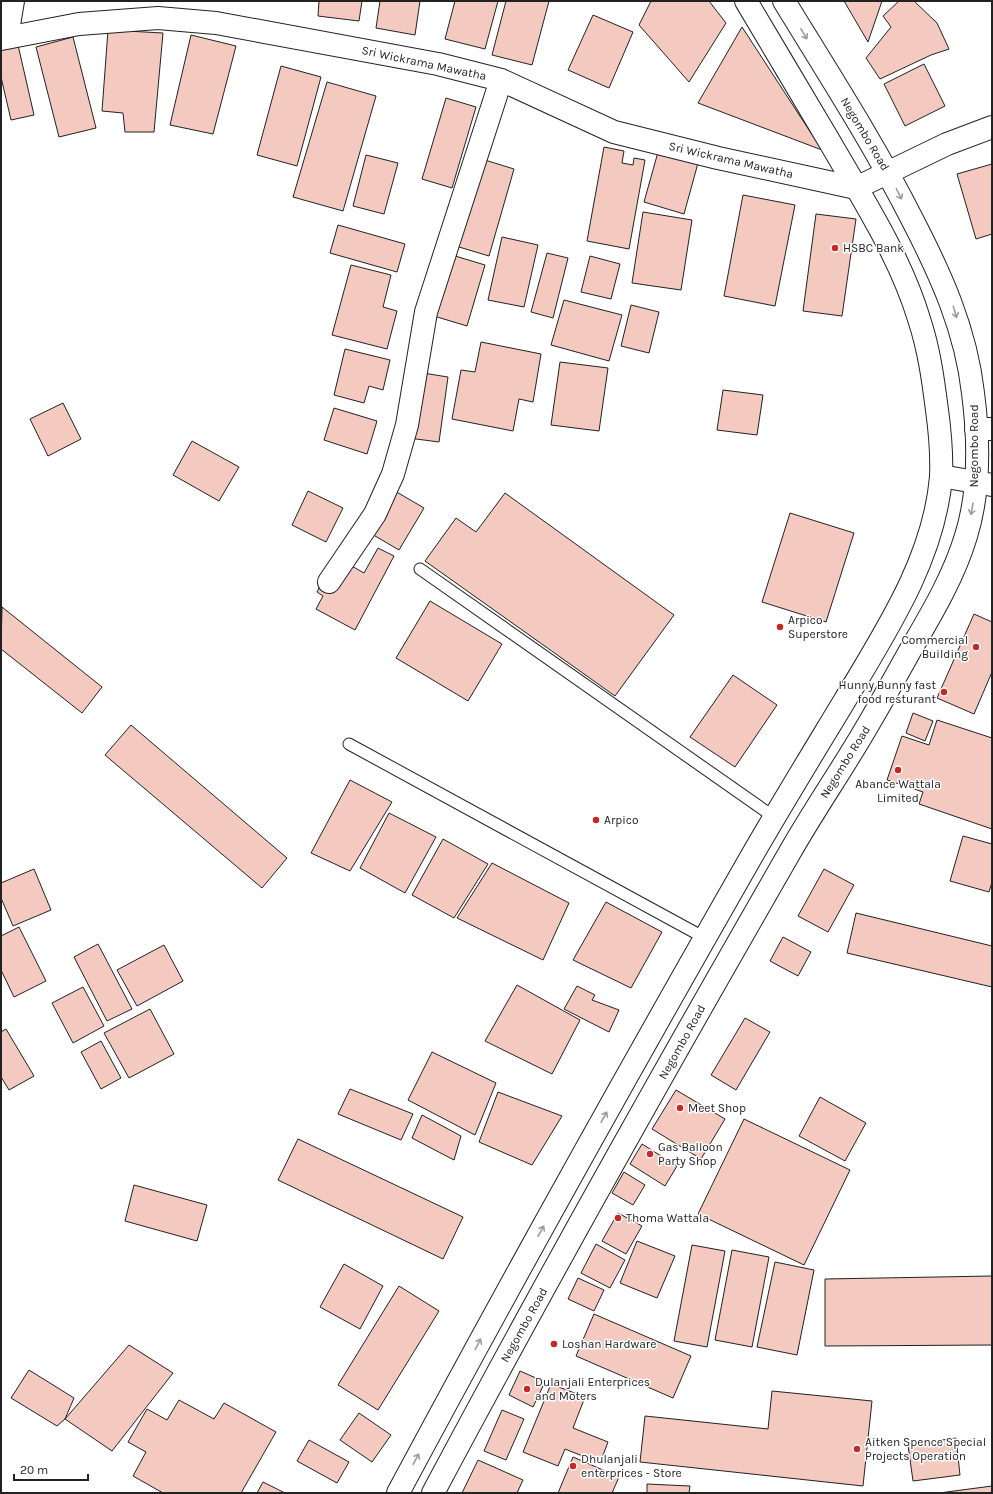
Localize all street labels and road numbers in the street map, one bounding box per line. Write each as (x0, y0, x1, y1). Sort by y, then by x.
street label: Sri Wickrama Mawatha (360, 43, 488, 83)
street label: Negombo Road (838, 95, 892, 173)
street label: Sri Wickrama Mawatha (667, 139, 795, 181)
street label: Negombo Road (967, 404, 981, 488)
street label: Negombo Road (817, 723, 873, 801)
street label: Negombo Road (656, 1002, 708, 1082)
street label: Negombo Road (498, 1285, 550, 1365)

